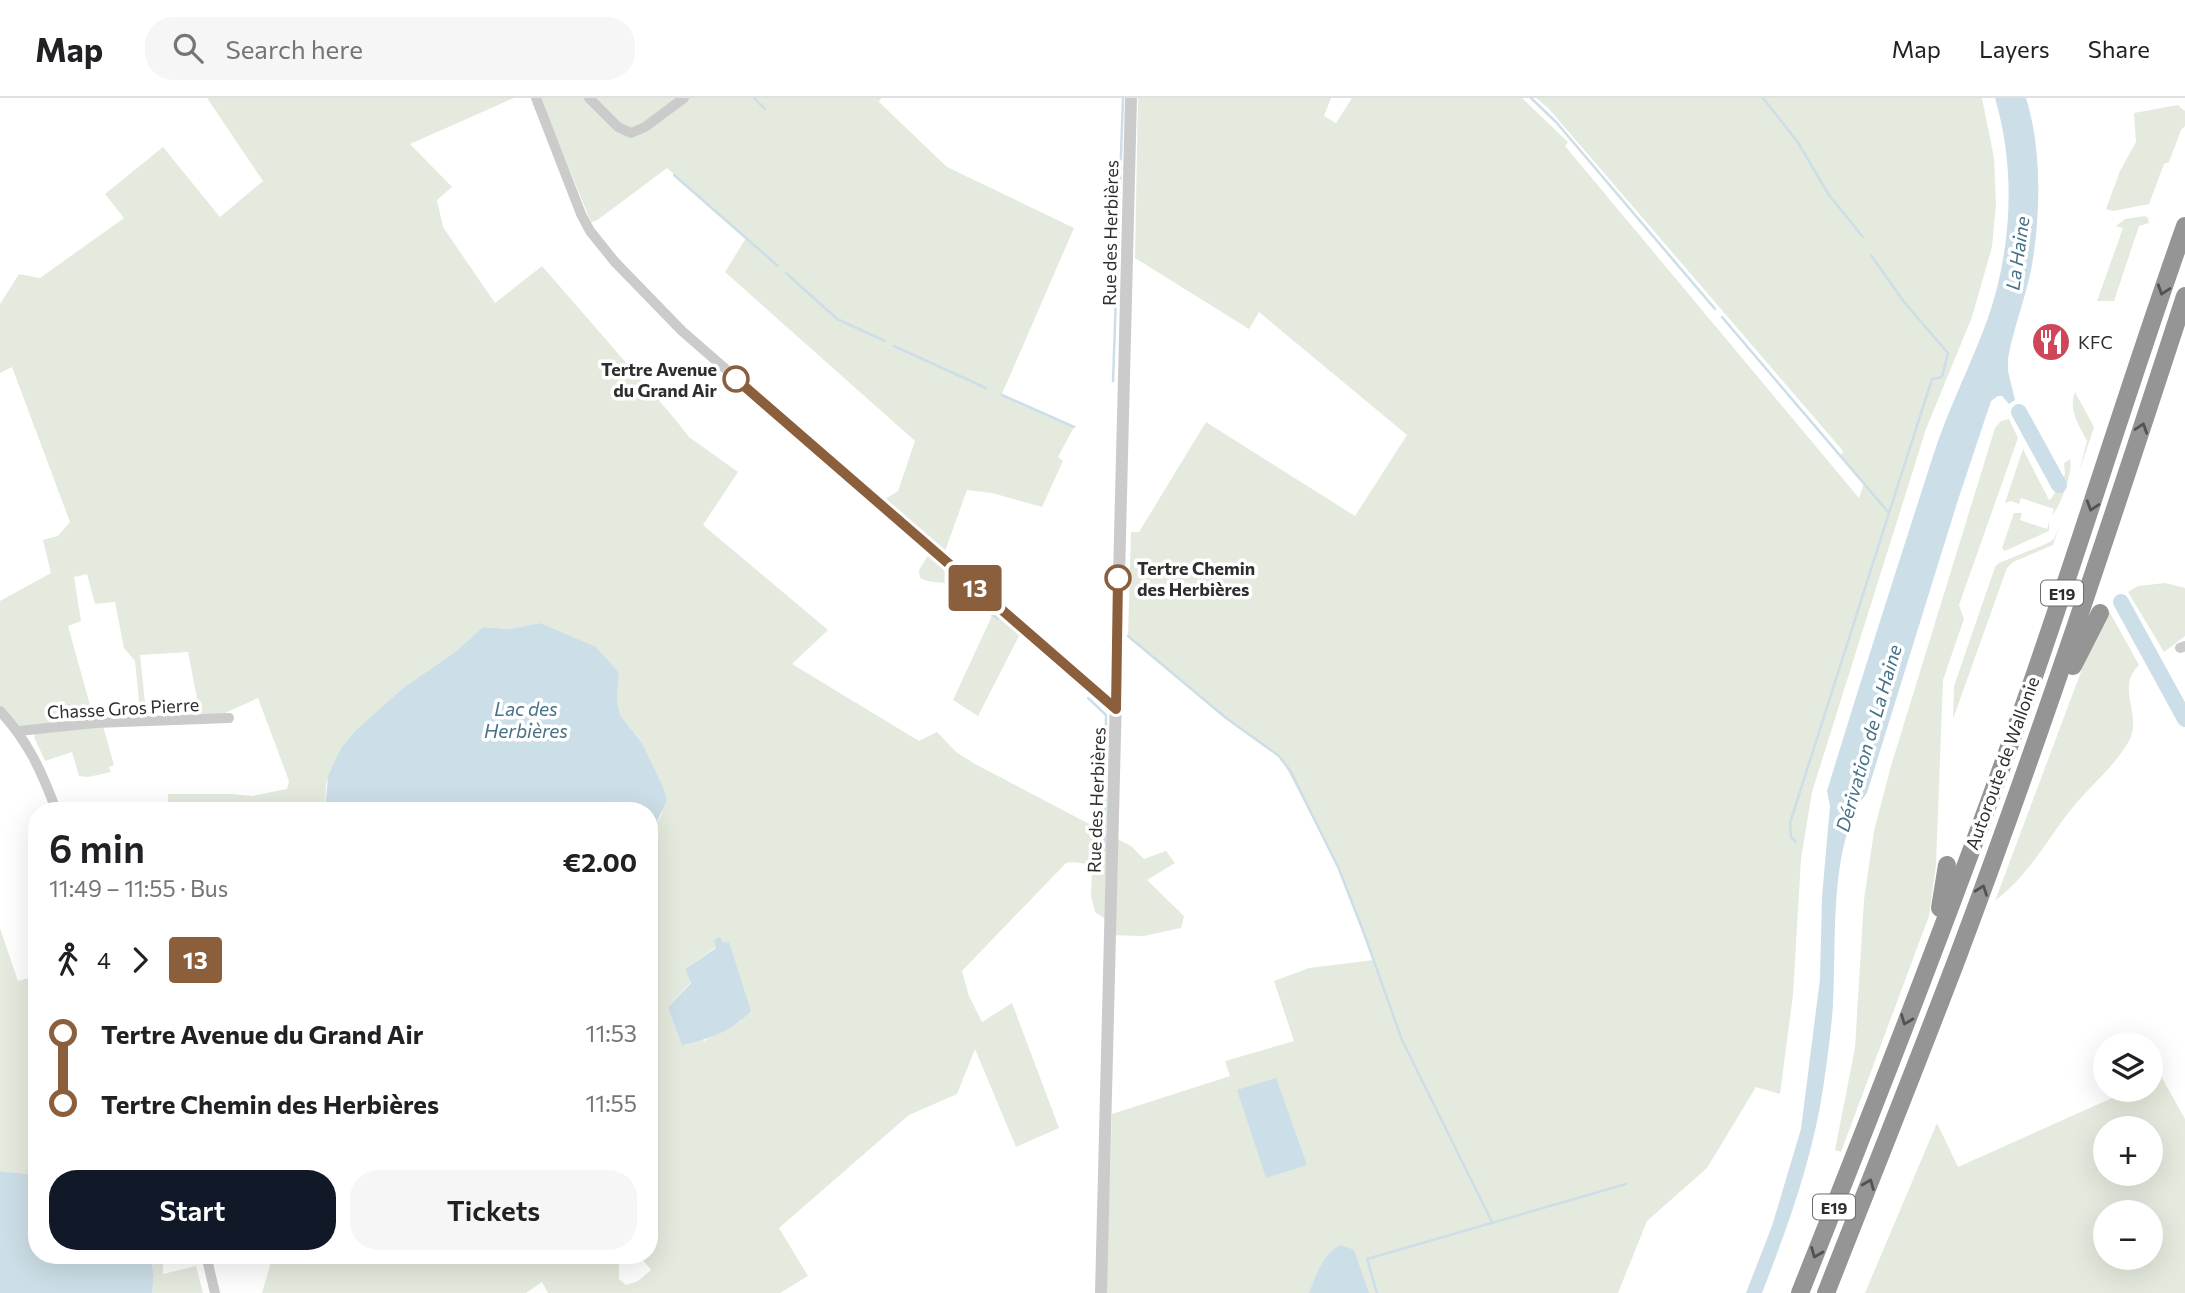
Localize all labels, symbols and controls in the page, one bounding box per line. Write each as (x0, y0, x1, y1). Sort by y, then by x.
search box (145, 17, 635, 80)
text: Map (35, 28, 103, 69)
icon: search (169, 29, 207, 67)
text: Search here (225, 33, 363, 64)
text: Map (1892, 34, 1941, 63)
text: Layers (1979, 34, 2050, 63)
text: Share (2088, 34, 2150, 63)
street label: Rue des Herbières (1098, 160, 1122, 306)
water label: La Haine (2000, 215, 2034, 291)
one-way arrow (2157, 284, 2171, 296)
restaurant icon: KFC (2030, 321, 2072, 363)
place label: KFC (2078, 331, 2113, 353)
place label: Tertre Avenue du Grand Air (601, 358, 718, 401)
marker: Tertre Avenue du Grand Air (723, 366, 749, 392)
one-way arrow (2134, 422, 2148, 434)
one-way arrow (2085, 500, 2100, 512)
place label: Tertre Chemin des Herbières (1137, 557, 1255, 600)
line badge: 13 (944, 565, 1006, 611)
marker: Tertre Chemin des Herbières (1105, 565, 1131, 591)
text: 13 (963, 573, 987, 602)
road number: E19 (2041, 580, 2083, 606)
water label: Dérivation de La Haine (1830, 642, 1906, 834)
street label: Autoroute de Wallonie (1960, 673, 2044, 853)
street label: Chasse Gros Pierre (46, 693, 200, 723)
water label: Lac des Herbières (484, 697, 568, 742)
street label: Rue des Herbières (1082, 727, 1110, 873)
text: 6 min (49, 824, 145, 871)
text: €2.00 (563, 846, 637, 877)
text: 11:49 – 11:55 · Bus (49, 874, 228, 902)
one-way arrow (1973, 885, 1987, 897)
icon: walk (49, 941, 87, 979)
icon: forward (121, 941, 159, 979)
text: 13 (183, 945, 208, 974)
text: 4 (97, 946, 111, 974)
one-way arrow (1901, 1014, 1915, 1026)
text: Tertre Avenue du Grand Air (101, 1018, 423, 1049)
text: 11:53 (586, 1019, 637, 1047)
map controls (2093, 1032, 2163, 1270)
button: layers (2093, 1032, 2163, 1102)
text: Tertre Chemin des Herbières (101, 1088, 439, 1119)
text: 11:55 (585, 1089, 637, 1117)
button: + (2093, 1116, 2163, 1186)
button: Start (49, 1170, 336, 1250)
button: Tickets (350, 1170, 637, 1250)
one-way arrow (1860, 1179, 1874, 1191)
road number: E19 (1813, 1194, 1855, 1219)
button: − (2093, 1200, 2163, 1270)
one-way arrow (1811, 1246, 1825, 1258)

